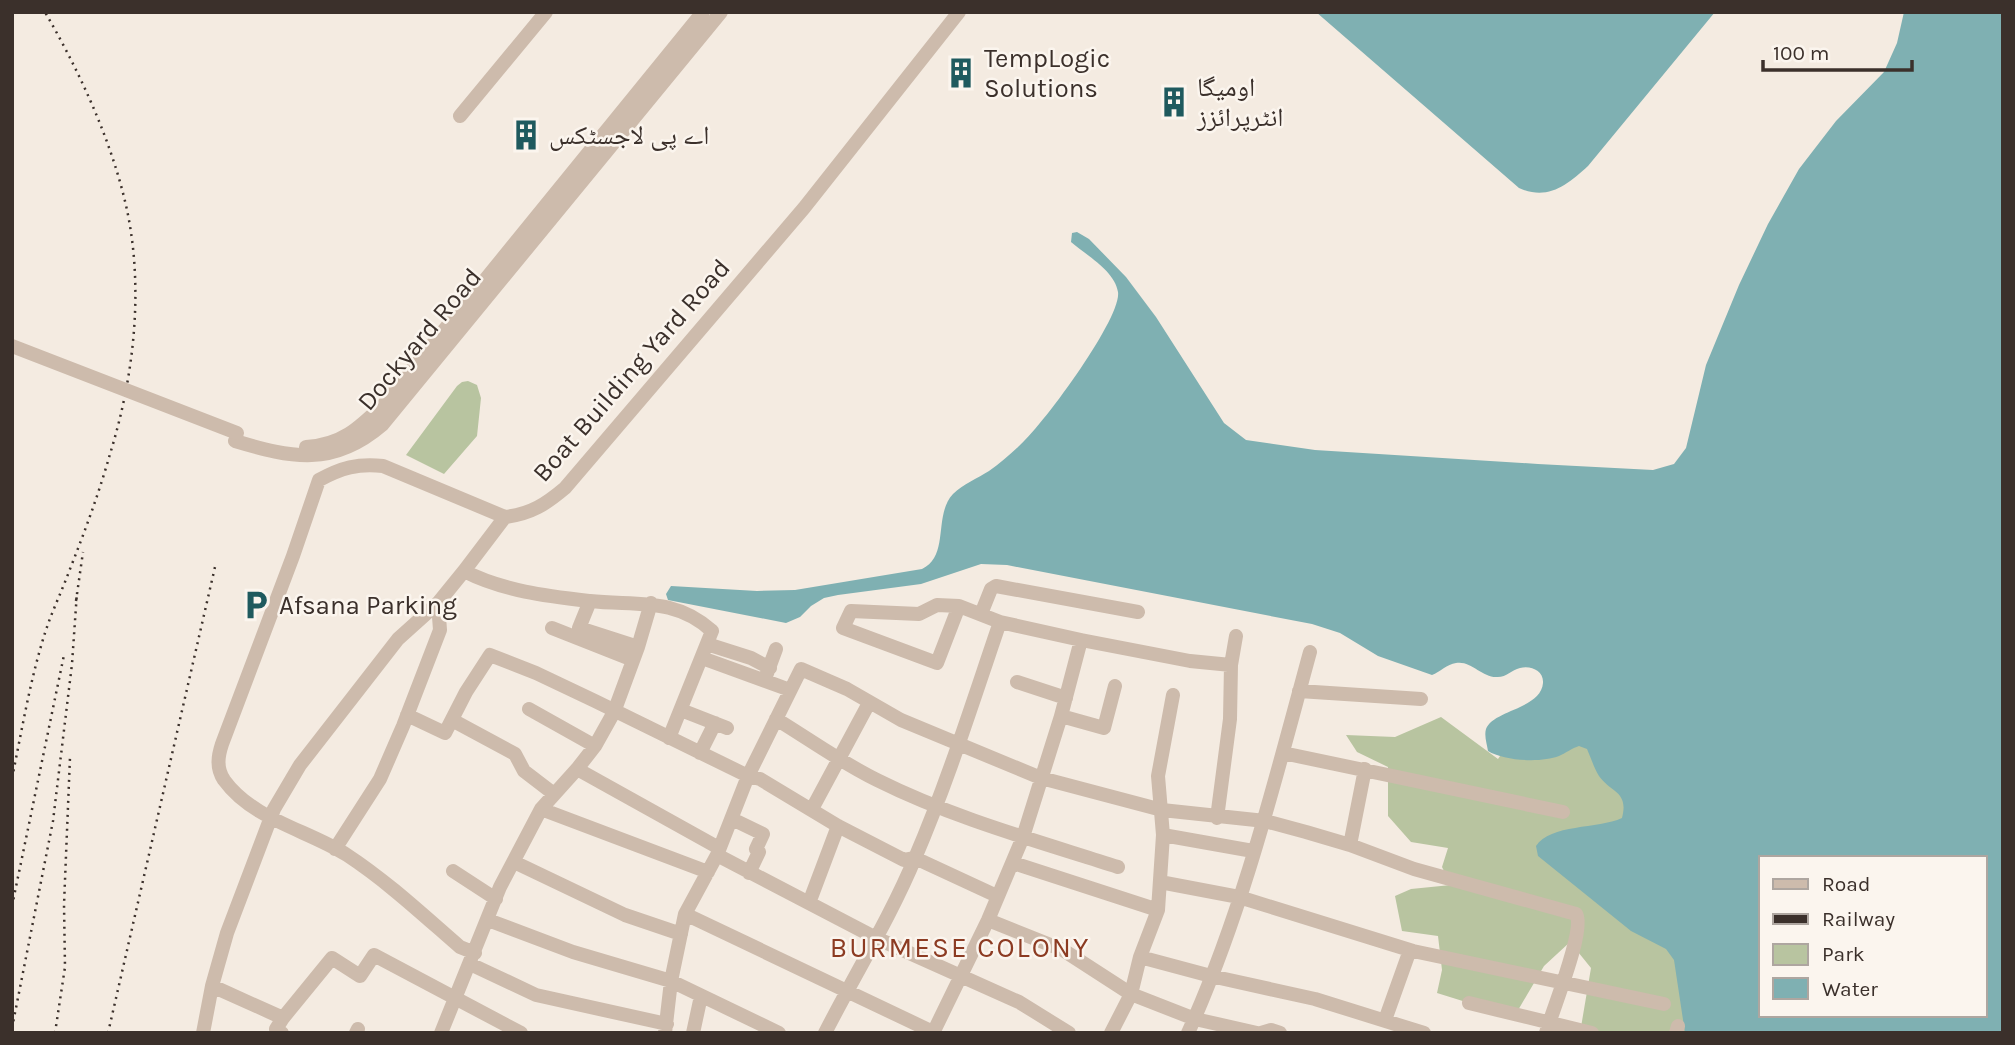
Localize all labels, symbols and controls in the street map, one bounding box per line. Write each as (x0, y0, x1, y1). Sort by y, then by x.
scale bar (1763, 28, 1912, 72)
text: 100 m (1773, 41, 1830, 65)
place label: TempLogic Solutions (984, 43, 1110, 104)
building icon: TempLogic Solutions (944, 56, 978, 90)
place label: اومیگا انٹرپرائزز (1196, 72, 1284, 133)
building icon: اومیگا انٹرپرائزز (1157, 85, 1191, 119)
building icon: اے پی لاجسٹکس (509, 118, 543, 152)
place label: اے پی لاجسٹکس (549, 120, 709, 151)
street label: Boat Building Yard Road (526, 253, 737, 488)
street label: Dockyard Road (351, 262, 488, 417)
parking icon: Afsana Parking (239, 588, 273, 622)
place label: Afsana Parking (279, 590, 457, 621)
legend (1759, 856, 1987, 1017)
text: Road (1822, 872, 1870, 896)
text: Railway (1822, 907, 1895, 931)
district label: BURMESE COLONY (830, 931, 1090, 964)
text: Park (1822, 942, 1865, 966)
text: Water (1822, 977, 1878, 1001)

